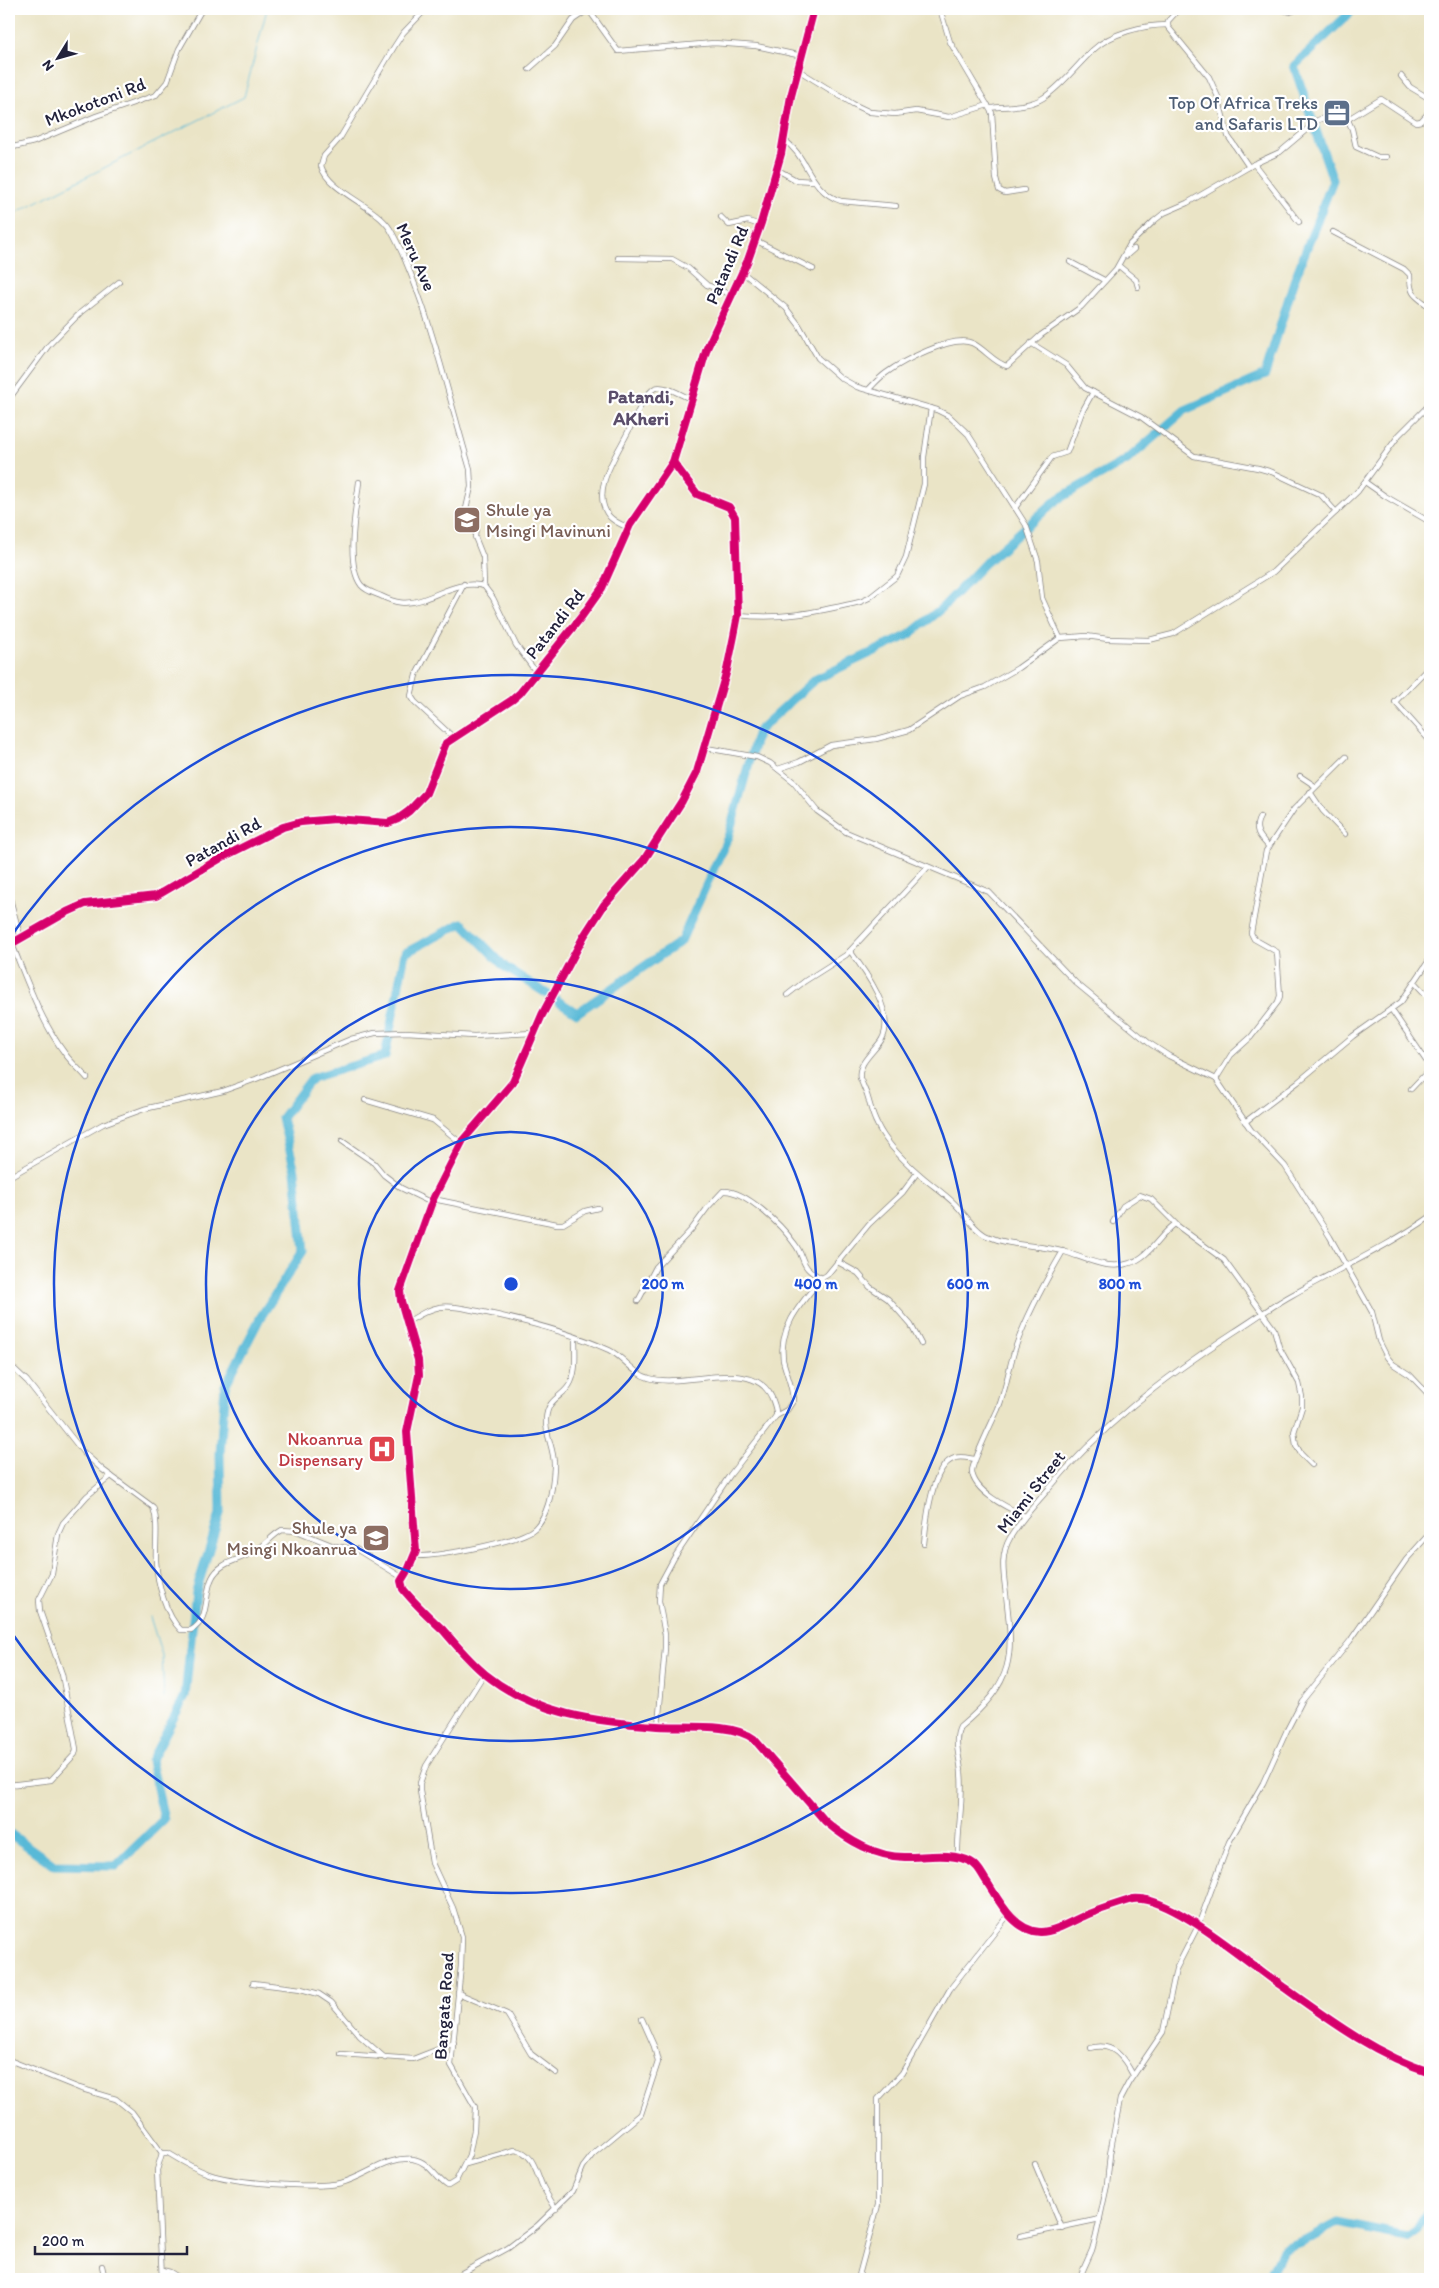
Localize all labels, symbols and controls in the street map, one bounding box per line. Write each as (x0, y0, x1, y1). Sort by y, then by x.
north arrow (32, 32, 82, 82)
text: N (38, 57, 58, 74)
street label: Mkokotoni Rd (42, 73, 149, 131)
place label: Top Of Africa Treks and Safaris LTD (1169, 92, 1318, 135)
office icon: Top Of Africa Treks and Safaris LTD (1322, 98, 1352, 128)
street label: Meru Ave (391, 220, 441, 294)
street label: Patandi Rd (701, 222, 753, 308)
district label: Patandi, AKheri (608, 385, 674, 430)
place label: Shule ya Msingi Mavinuni (486, 499, 611, 542)
school or university icon: Shule ya Msingi Mavinuni (452, 505, 482, 535)
street label: Patandi Rd (521, 584, 589, 664)
street label: Patandi Rd (181, 812, 265, 872)
centre of rings (502, 1275, 520, 1293)
text: 200 m (642, 1275, 685, 1293)
text: 400 m (794, 1275, 838, 1293)
text: 600 m (947, 1275, 990, 1293)
text: 800 m (1099, 1275, 1142, 1293)
place label: Nkoanrua Dispensary (278, 1428, 364, 1471)
hospital icon: Nkoanrua Dispensary (367, 1434, 397, 1464)
street label: Miami Street (992, 1446, 1070, 1538)
place label: Shule ya Msingi Nkoanrua (227, 1517, 358, 1560)
school or university icon: Shule ya Msingi Nkoanrua (361, 1523, 391, 1553)
street label: Bangata Road (429, 1951, 459, 2061)
scale bar (35, 2223, 188, 2255)
text: 200 m (42, 2232, 85, 2250)

